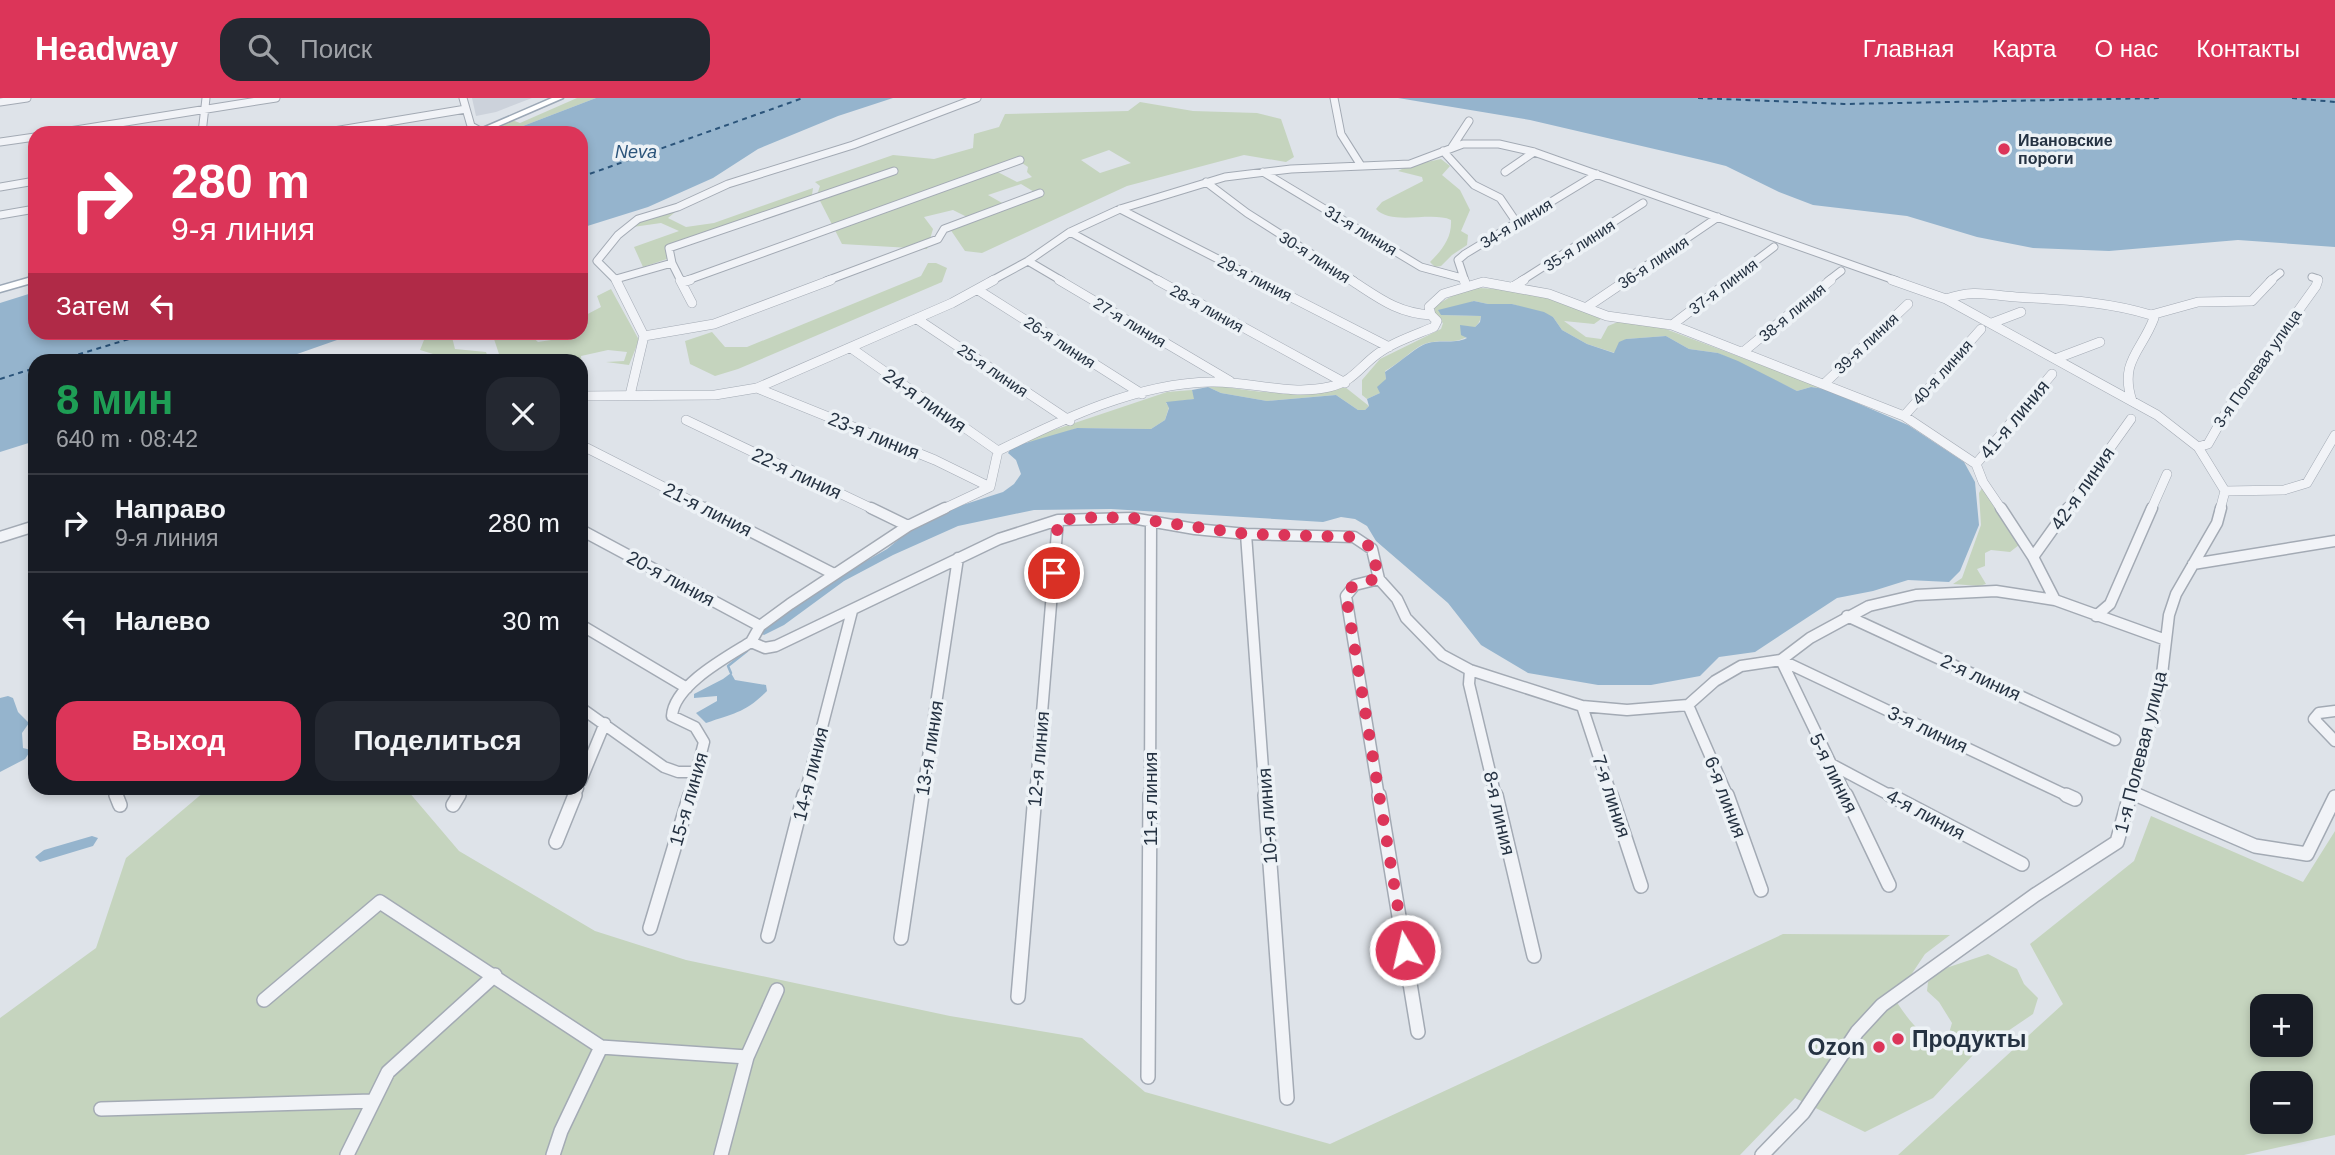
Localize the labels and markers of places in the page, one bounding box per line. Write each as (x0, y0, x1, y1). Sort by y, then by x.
place label: Ивановские пороги (2018, 132, 2113, 167)
marker: Ивановские пороги (1996, 141, 2012, 157)
pin (1024, 543, 1084, 603)
place label: Продукты (1912, 1026, 2026, 1052)
marker: Продукты (1890, 1031, 1906, 1047)
place label: Ozon (1808, 1034, 1865, 1060)
marker: Ozon (1871, 1039, 1887, 1055)

